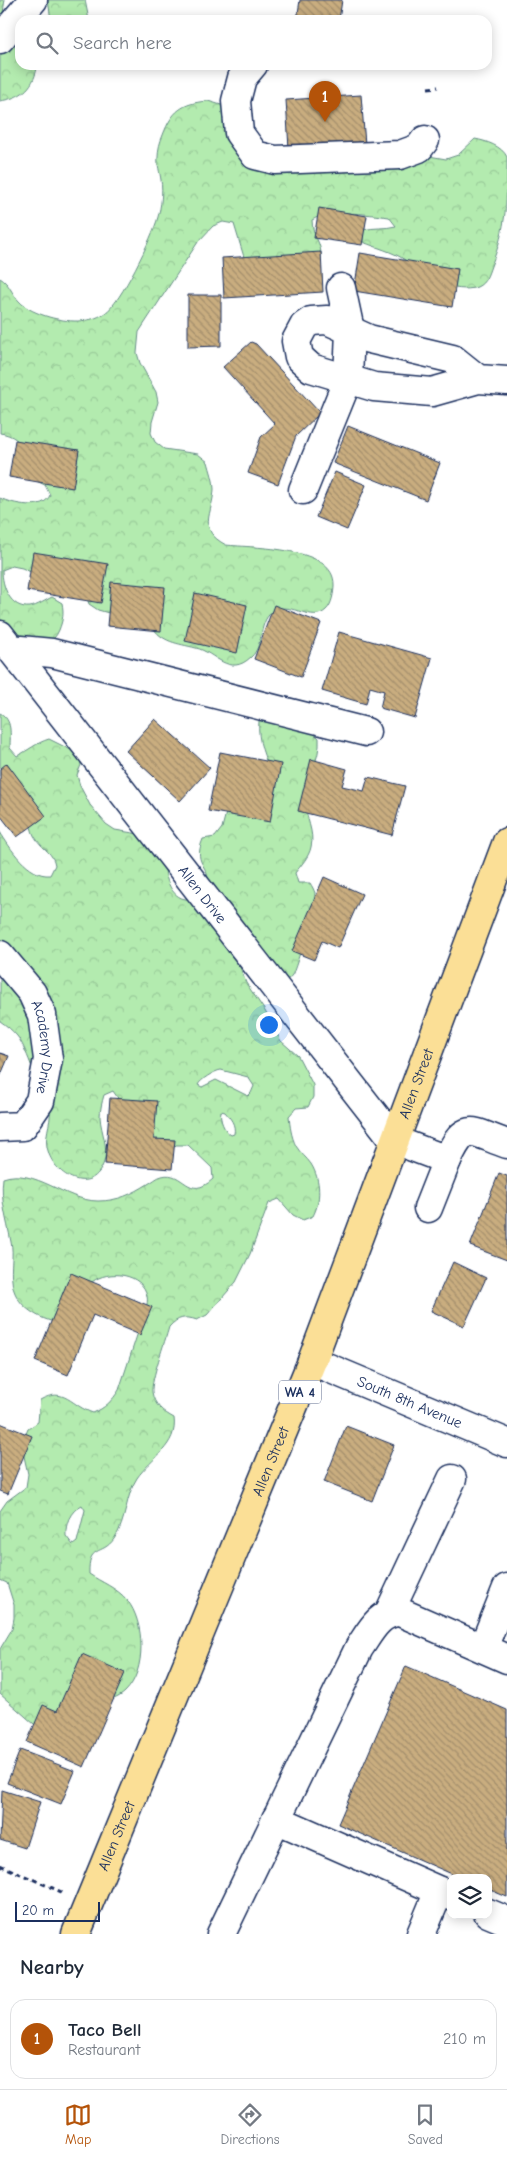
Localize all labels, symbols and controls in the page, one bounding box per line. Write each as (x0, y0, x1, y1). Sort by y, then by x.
search box (15, 15, 492, 70)
icon: search (33, 29, 61, 57)
text: Search here (73, 32, 172, 54)
pin: 1 (309, 81, 341, 122)
street label: Allen Drive (174, 862, 231, 927)
street label: Academy Drive (27, 997, 57, 1096)
your location (256, 1012, 282, 1038)
street label: Allen Street (395, 1045, 438, 1121)
street label: South 8th Avenue (355, 1372, 465, 1432)
road number: WA 4 (279, 1380, 321, 1404)
street label: Allen Street (248, 1423, 293, 1499)
street label: Allen Street (94, 1798, 139, 1873)
map controls (447, 1874, 492, 1919)
button: layers (447, 1874, 492, 1919)
scale bar (15, 1899, 100, 1922)
text: 20 m (22, 1902, 54, 1919)
text: Nearby (20, 1955, 84, 1979)
text: Taco Bell (68, 2019, 142, 2041)
text: 1 (34, 2030, 40, 2048)
text: 210 m (443, 2030, 486, 2048)
text: Restaurant (68, 2041, 140, 2059)
tab: Map (64, 2101, 92, 2148)
tab: Directions (220, 2101, 280, 2148)
tab: Saved (408, 2101, 443, 2148)

